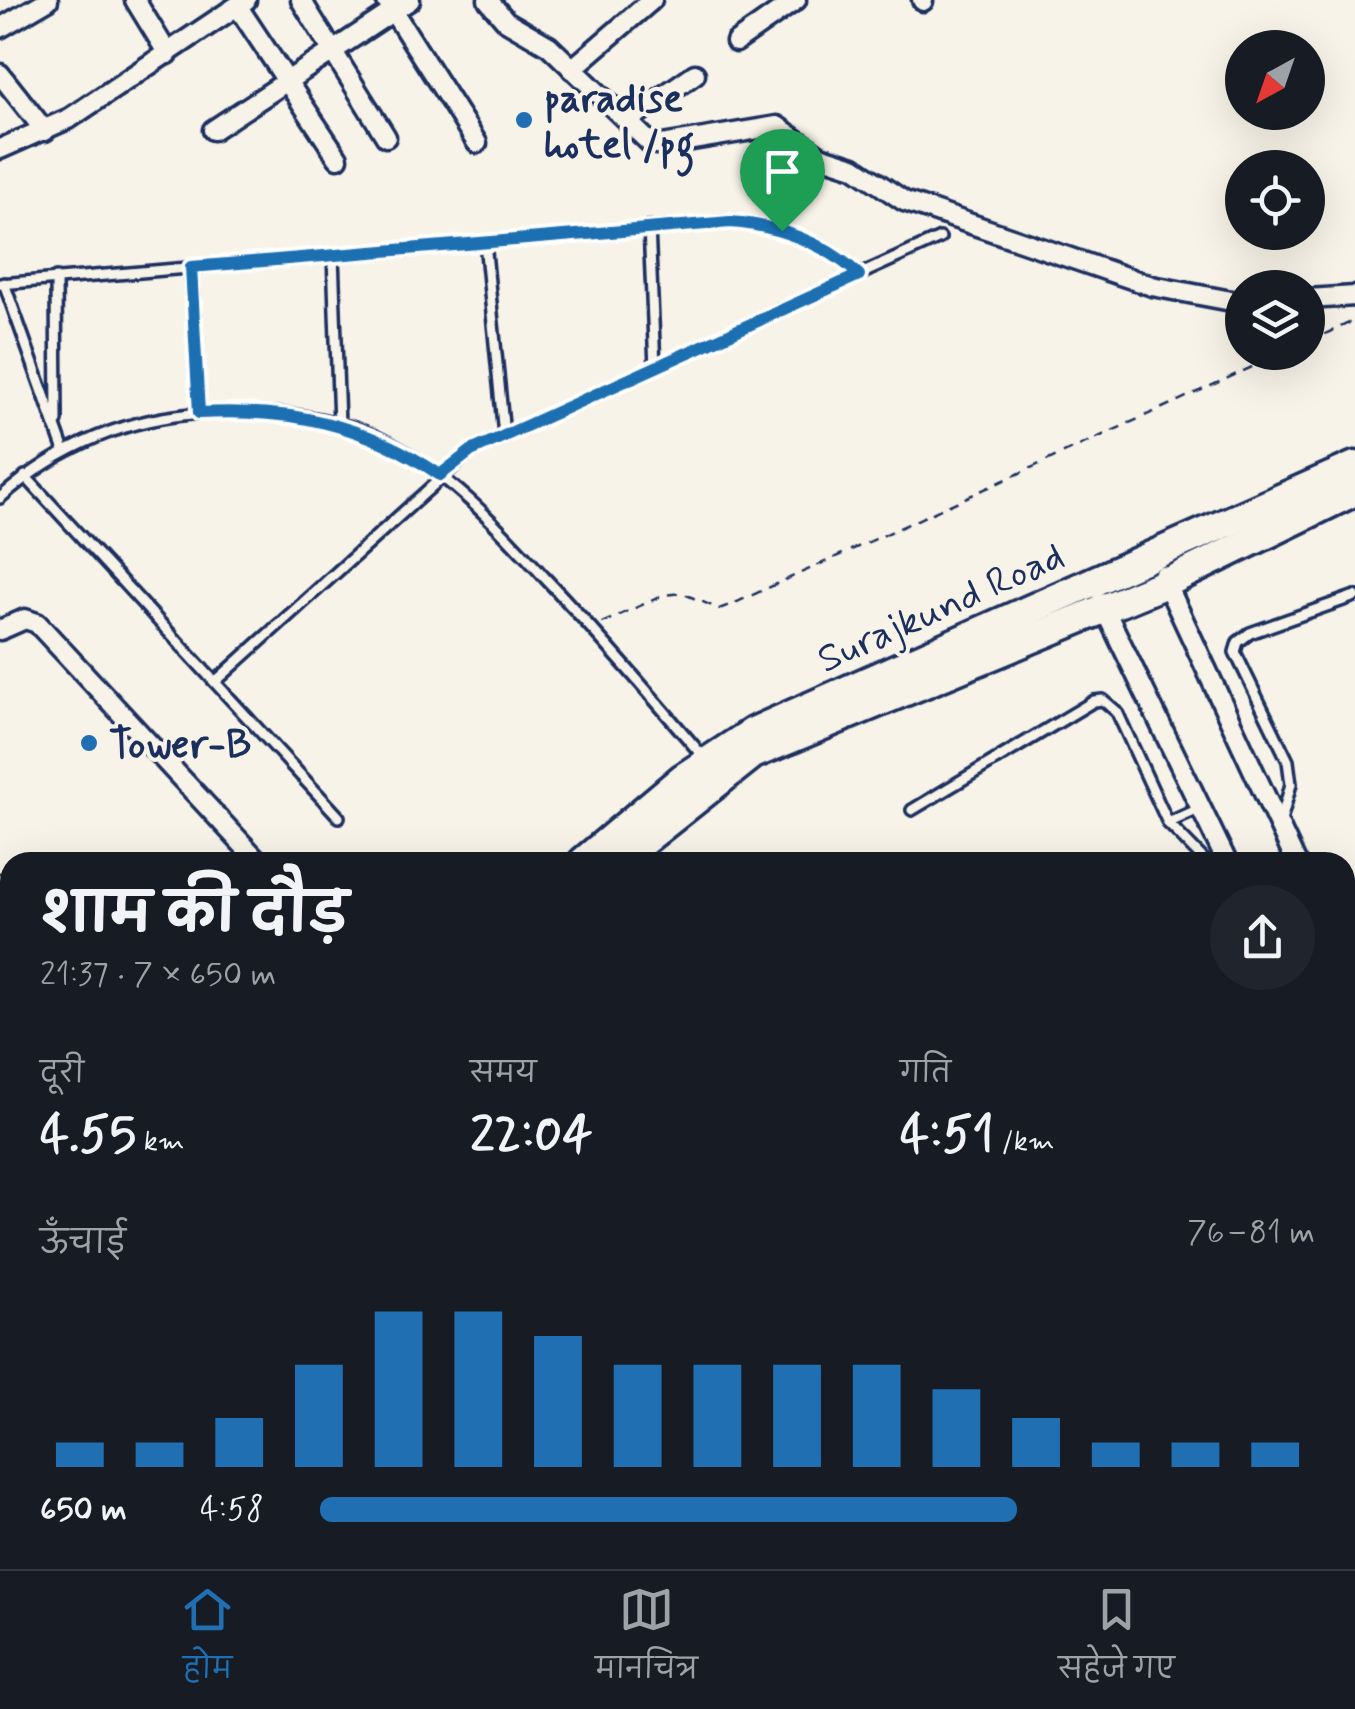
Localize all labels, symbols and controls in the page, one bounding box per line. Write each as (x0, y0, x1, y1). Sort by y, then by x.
north arrow (1225, 30, 1325, 130)
map controls (1225, 30, 1325, 370)
place label: paradise hotel /pg (544, 74, 694, 177)
marker: paradise hotel /pg (513, 109, 535, 131)
pin (740, 129, 825, 232)
icon: arrive (755, 144, 810, 199)
button: locate (1225, 150, 1325, 250)
button: layers (1225, 270, 1325, 370)
street label: Surajkund Road (810, 531, 1073, 686)
place label: Tower-B (109, 720, 251, 772)
marker: Tower-B (78, 732, 100, 754)
text: शाम की दौड़ (40, 880, 348, 952)
button: share (1210, 885, 1315, 990)
text: 21:37 · 7 × 650 m (40, 954, 276, 996)
text: दूरी (40, 1056, 84, 1093)
text: समय (470, 1056, 537, 1093)
text: गति (900, 1056, 951, 1093)
text: 4.55 (40, 1103, 136, 1169)
text: 22:04 (470, 1103, 593, 1169)
text: 4:51 (900, 1103, 994, 1169)
text: km (136, 1124, 185, 1161)
text: /km (994, 1124, 1055, 1161)
text: 76–81 m (1187, 1212, 1315, 1254)
text: ऊँचाई (40, 1223, 126, 1265)
text: 650 m (40, 1489, 127, 1531)
text: 4:58 (200, 1489, 264, 1531)
tab: होम (180, 1582, 235, 1699)
tab: मानचित्र (595, 1582, 698, 1699)
tab: सहेजे गए (1058, 1582, 1175, 1699)

